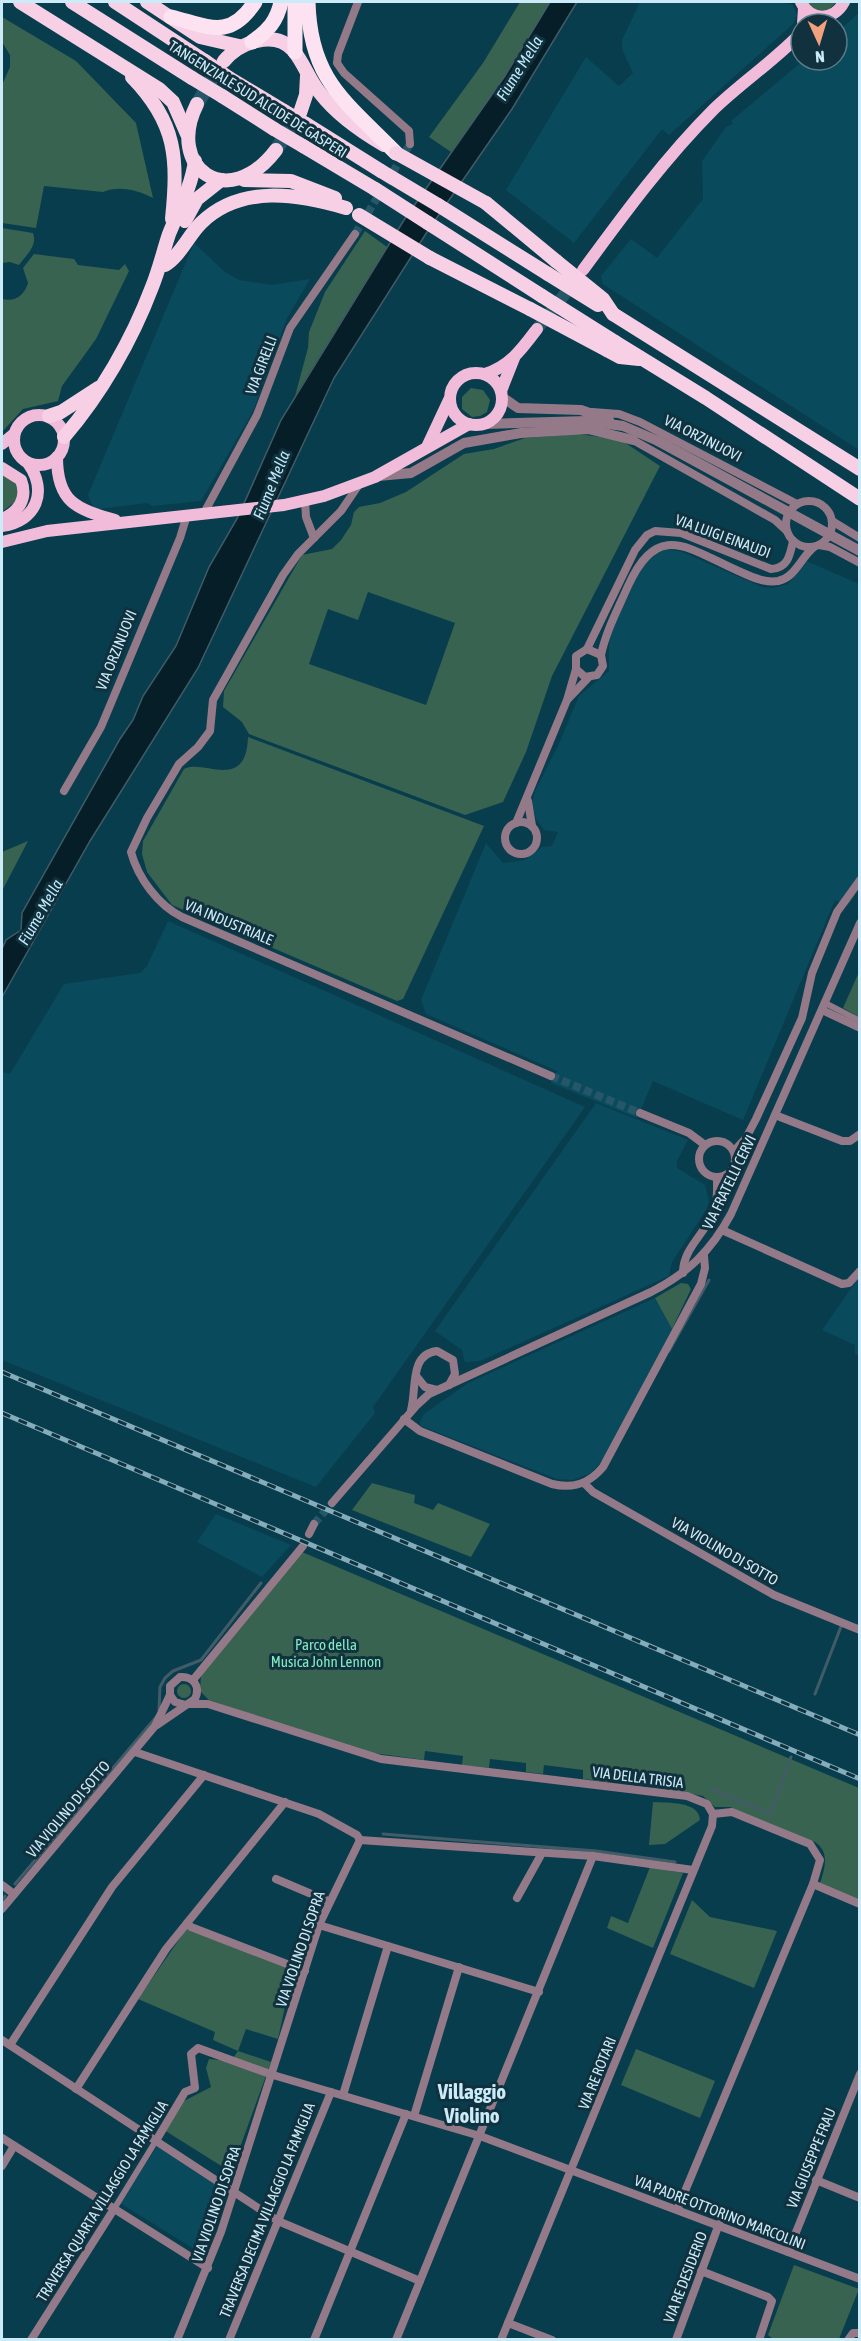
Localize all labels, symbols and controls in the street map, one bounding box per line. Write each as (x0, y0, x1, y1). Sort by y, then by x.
north arrow (789, 12, 849, 72)
water label: Fiume Mella (492, 32, 546, 104)
street label: TANGENZIALE SUD ALCIDE DE GASPERI (166, 37, 350, 161)
text: N (815, 48, 825, 66)
street label: VIA GIRELLI (242, 333, 280, 397)
street label: VIA ORZINUOVI (661, 411, 745, 465)
water label: Fiume Mella (249, 448, 293, 522)
street label: VIA LUIGI EINAUDI (673, 511, 773, 561)
street label: VIA ORZINUOVI (92, 607, 140, 693)
water label: Fiume Mella (14, 876, 66, 948)
street label: VIA INDUSTRIALE (182, 896, 276, 948)
street label: VIA FRATELLI CERVI (699, 1132, 759, 1232)
street label: VIA VIOLINO DI SOTTO (669, 1514, 782, 1589)
park label: Parco della Musica John Lennon (271, 1636, 381, 1670)
street label: VIA VIOLINO DI SOTTO (23, 1757, 113, 1861)
street label: VIA DELLA TRISIA (591, 1763, 685, 1791)
street label: VIA VIOLINO DI SOPRA (272, 1888, 328, 2009)
street label: VIA RE ROTARI (575, 2034, 619, 2112)
district label: Villaggio Violino (437, 2079, 506, 2127)
street label: TRAVERSA QUARTA VILLAGGIO LA FAMIGLIA (33, 2097, 171, 2305)
street label: TRAVERSA DECIMA VILLAGGIO LA FAMIGLIA (216, 2099, 318, 2320)
street label: VIA GIUSEPPE FRAU (783, 2105, 839, 2211)
street label: VIA VIOLINO DI SOPRA (188, 2143, 244, 2264)
street label: VIA PADRE OTTORINO MARCOLINI (632, 2171, 808, 2253)
street label: VIA RE DESIDERIO (660, 2229, 710, 2325)

